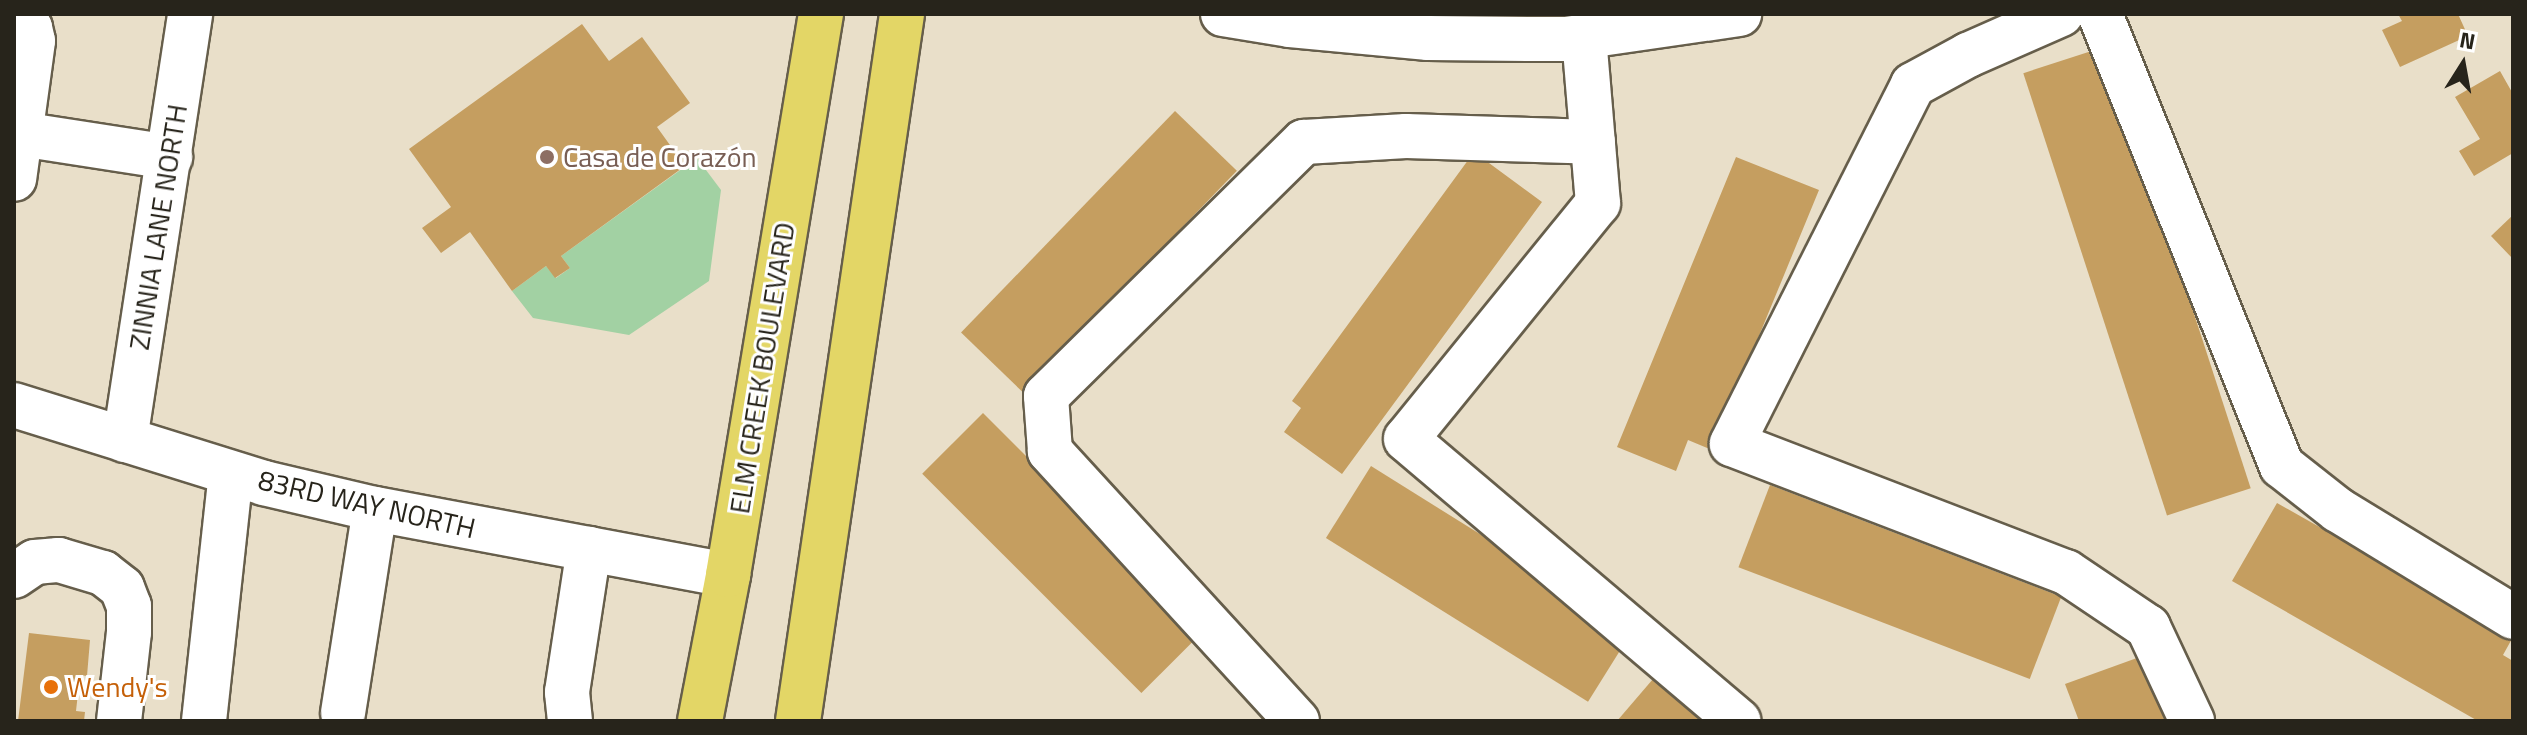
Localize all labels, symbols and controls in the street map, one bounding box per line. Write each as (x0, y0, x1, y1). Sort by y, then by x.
text: N (2457, 22, 2478, 59)
north arrow (2423, 24, 2503, 104)
street label: ZINNIA LANE NORTH (122, 102, 194, 352)
place label: Casa de Corazón (563, 140, 757, 174)
marker: Casa de Corazón (538, 148, 556, 166)
street label: ELM CREEK BOULEVARD (722, 220, 802, 516)
street label: 83RD WAY NORTH (255, 463, 479, 545)
place label: Wendy's (67, 670, 167, 704)
marker: Wendy's (42, 678, 60, 696)

